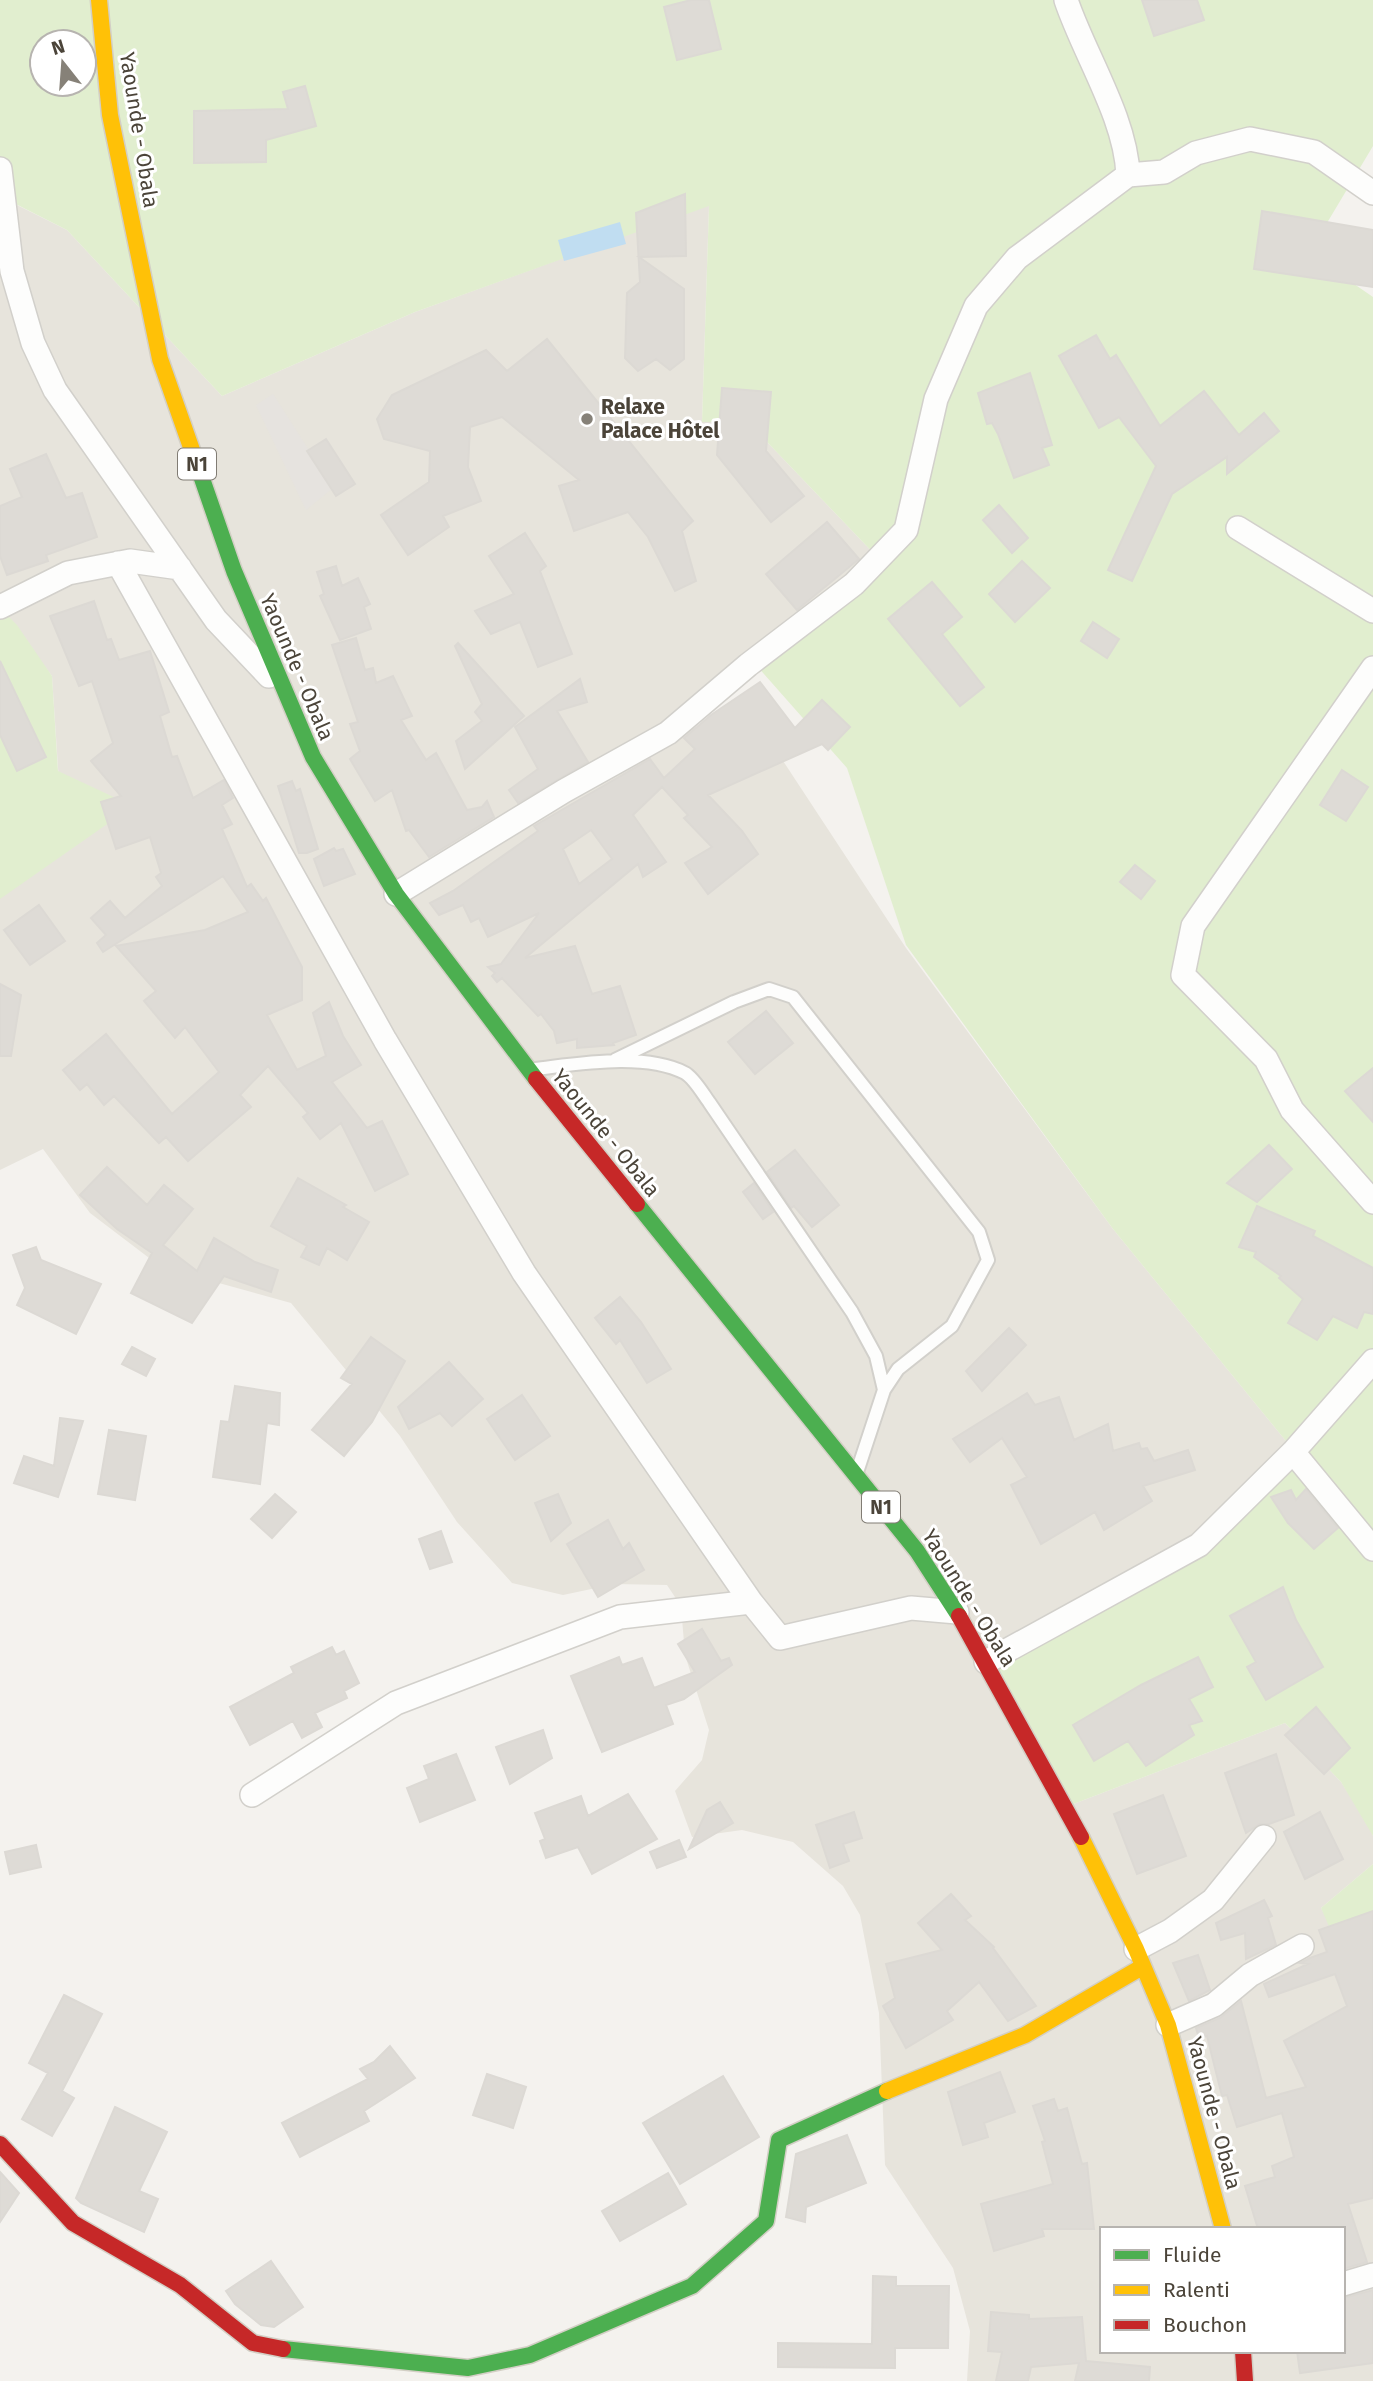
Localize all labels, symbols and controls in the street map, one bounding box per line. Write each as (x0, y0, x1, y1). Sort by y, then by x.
north arrow (28, 28, 98, 98)
text: N (49, 34, 68, 60)
street label: Yaounde - Obala (114, 50, 164, 210)
place label: Relaxe Palace Hôtel (601, 394, 720, 444)
marker: Relaxe Palace Hôtel (579, 411, 595, 427)
road number: N1 (178, 449, 216, 480)
street label: Yaounde - Obala (254, 590, 340, 744)
street label: Yaounde - Obala (546, 1064, 666, 1202)
road number: N1 (862, 1492, 900, 1522)
street label: Yaounde - Obala (916, 1524, 1022, 1672)
street label: Yaounde - Obala (1181, 2034, 1247, 2192)
legend (1100, 2227, 1345, 2353)
text: Fluide (1163, 2242, 1221, 2268)
text: Ralenti (1163, 2277, 1230, 2303)
text: Bouchon (1163, 2312, 1247, 2338)

